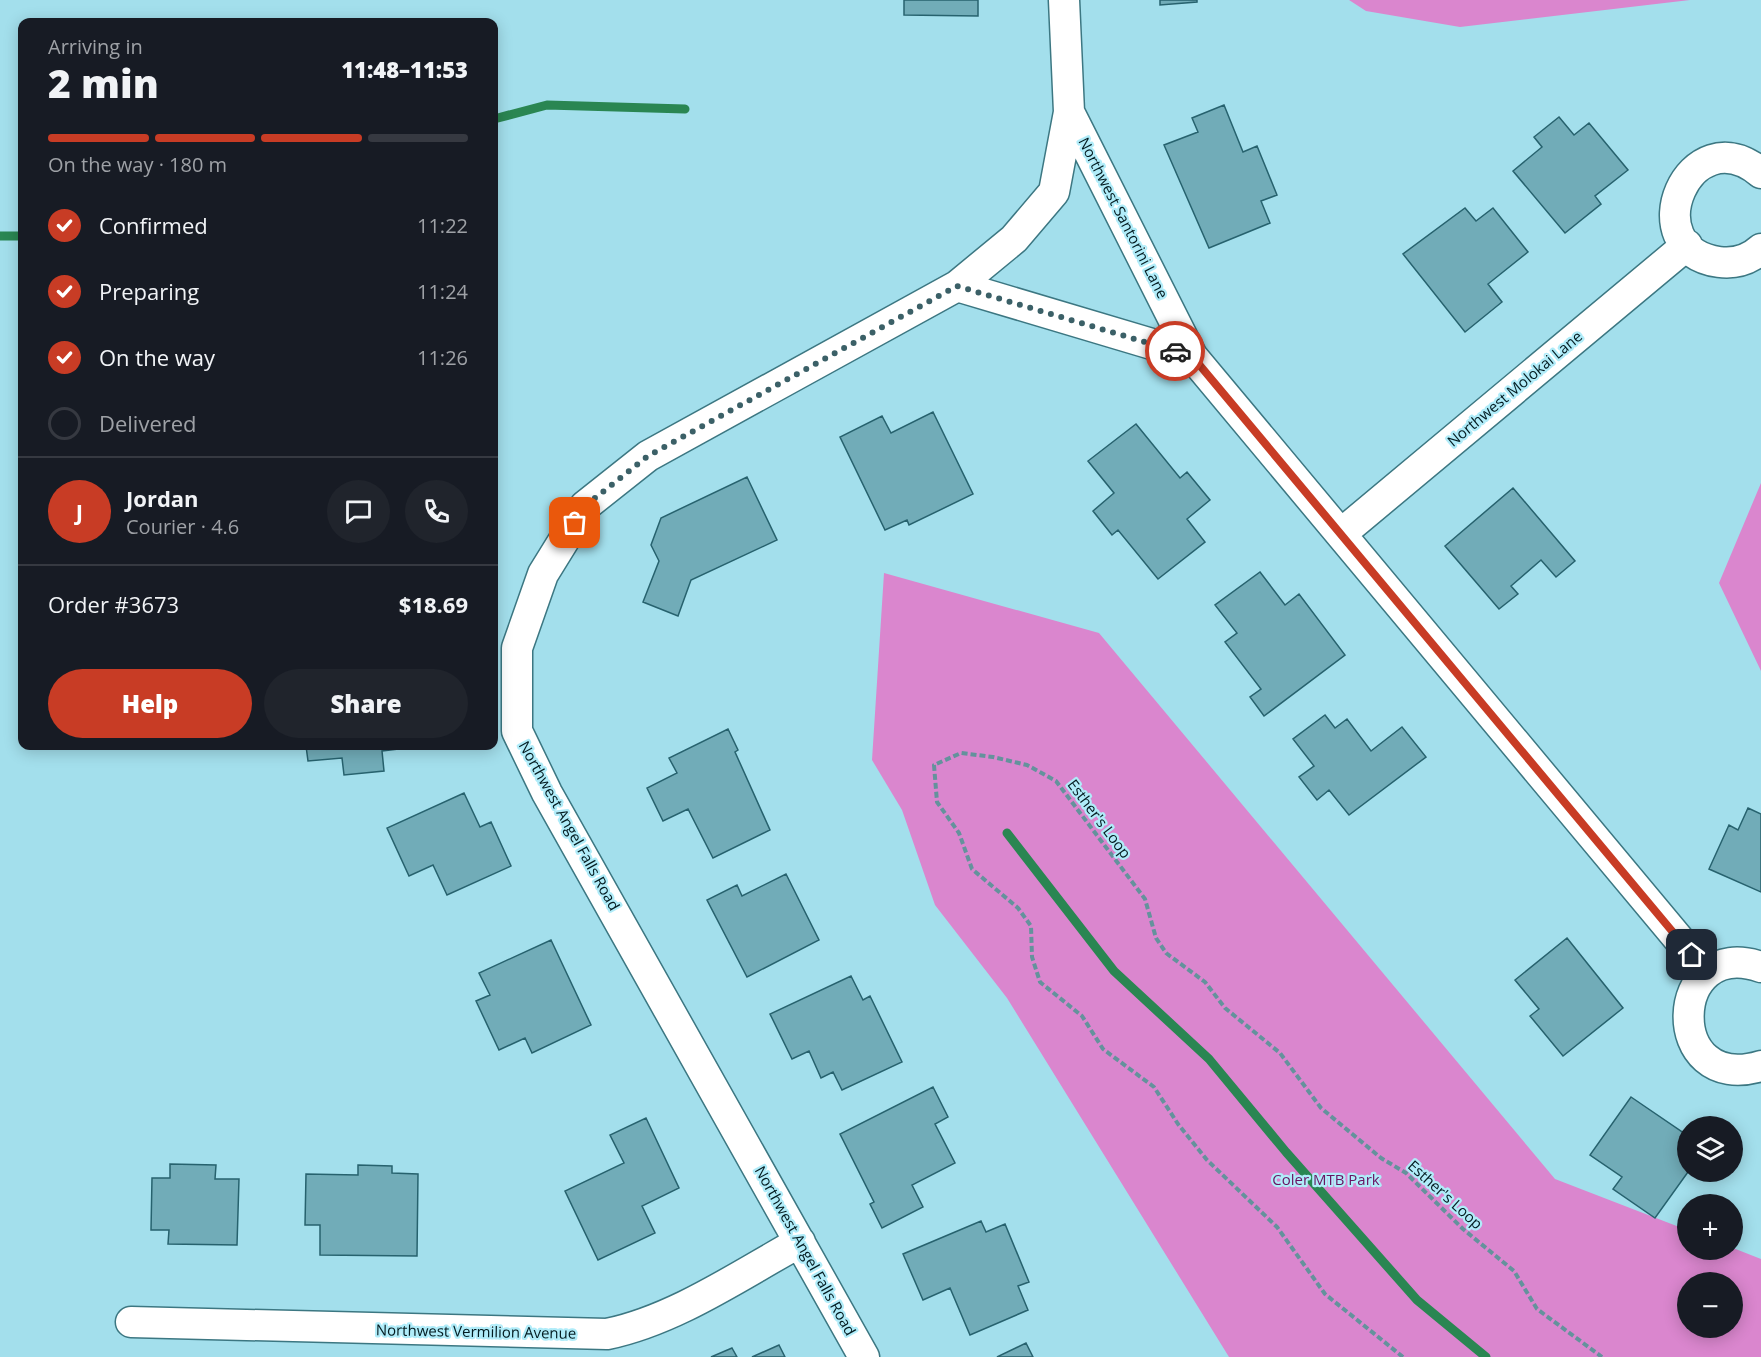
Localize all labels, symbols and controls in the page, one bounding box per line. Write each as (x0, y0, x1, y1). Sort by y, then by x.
text: Arriving in (48, 33, 143, 60)
text: 11:48–11:53 (341, 54, 468, 84)
text: 2 min (48, 56, 159, 109)
street label: Northwest Santorini Lane (1075, 134, 1173, 301)
text: On the way · 180 m (48, 151, 227, 178)
icon: check (48, 209, 81, 242)
text: Confirmed (99, 210, 208, 240)
text: 11:22 (417, 212, 468, 239)
icon: check (48, 275, 81, 308)
text: Preparing (99, 276, 199, 306)
text: 11:24 (417, 278, 468, 305)
courier (1145, 321, 1205, 381)
street label: Northwest Molokai Lane (1443, 326, 1586, 451)
icon: car (1159, 335, 1192, 368)
icon: check (48, 341, 81, 374)
text: On the way (99, 342, 215, 372)
text: 11:26 (417, 344, 468, 371)
text: Delivered (99, 408, 197, 438)
button: chat (327, 480, 390, 543)
button: phone (405, 480, 468, 543)
text: Jordan (126, 483, 199, 513)
text: J (76, 496, 83, 526)
pin (549, 497, 600, 548)
icon: bag (558, 506, 591, 539)
text: Courier · 4.6 (126, 513, 239, 540)
text: Order #3673 (48, 589, 179, 619)
text: $18.69 (399, 589, 468, 619)
button: Help (48, 669, 252, 738)
button: Share (264, 669, 468, 738)
street label: Northwest Angel Falls Road (515, 737, 625, 914)
street label: Esther's Loop (1064, 775, 1136, 862)
pin (1666, 929, 1717, 980)
icon: home (1675, 938, 1708, 971)
map controls (1677, 1116, 1743, 1338)
button: layers (1677, 1116, 1743, 1182)
street label: Esther's Loop (1404, 1155, 1487, 1233)
street label: Northwest Angel Falls Road (751, 1162, 861, 1339)
park label: Coler MTB Park (1272, 1169, 1380, 1189)
button: + (1677, 1194, 1743, 1260)
button: − (1677, 1272, 1743, 1338)
street label: Northwest Vermilion Avenue (376, 1319, 576, 1343)

